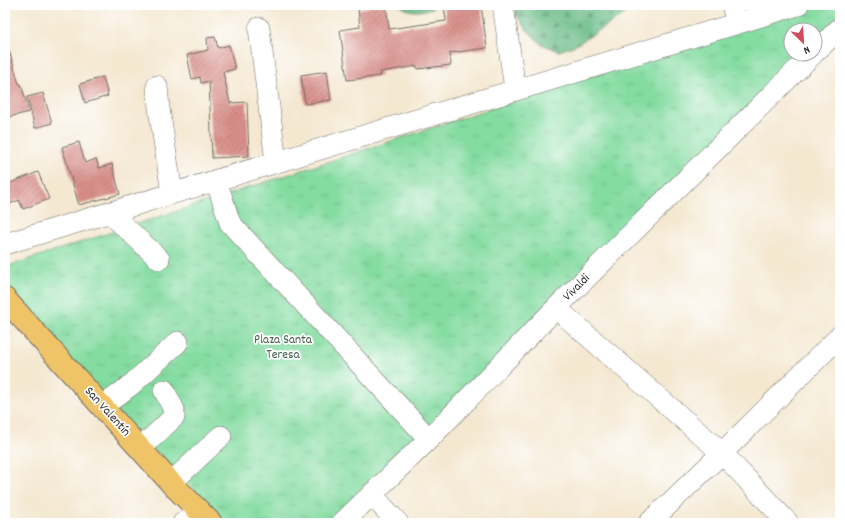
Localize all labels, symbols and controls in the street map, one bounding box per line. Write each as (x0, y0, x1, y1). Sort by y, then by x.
north arrow (783, 22, 823, 62)
text: N (800, 41, 812, 58)
street label: Vivaldi (559, 270, 595, 306)
park label: Plaza Santa Teresa (254, 331, 313, 365)
street label: San Valentín (79, 383, 135, 441)

